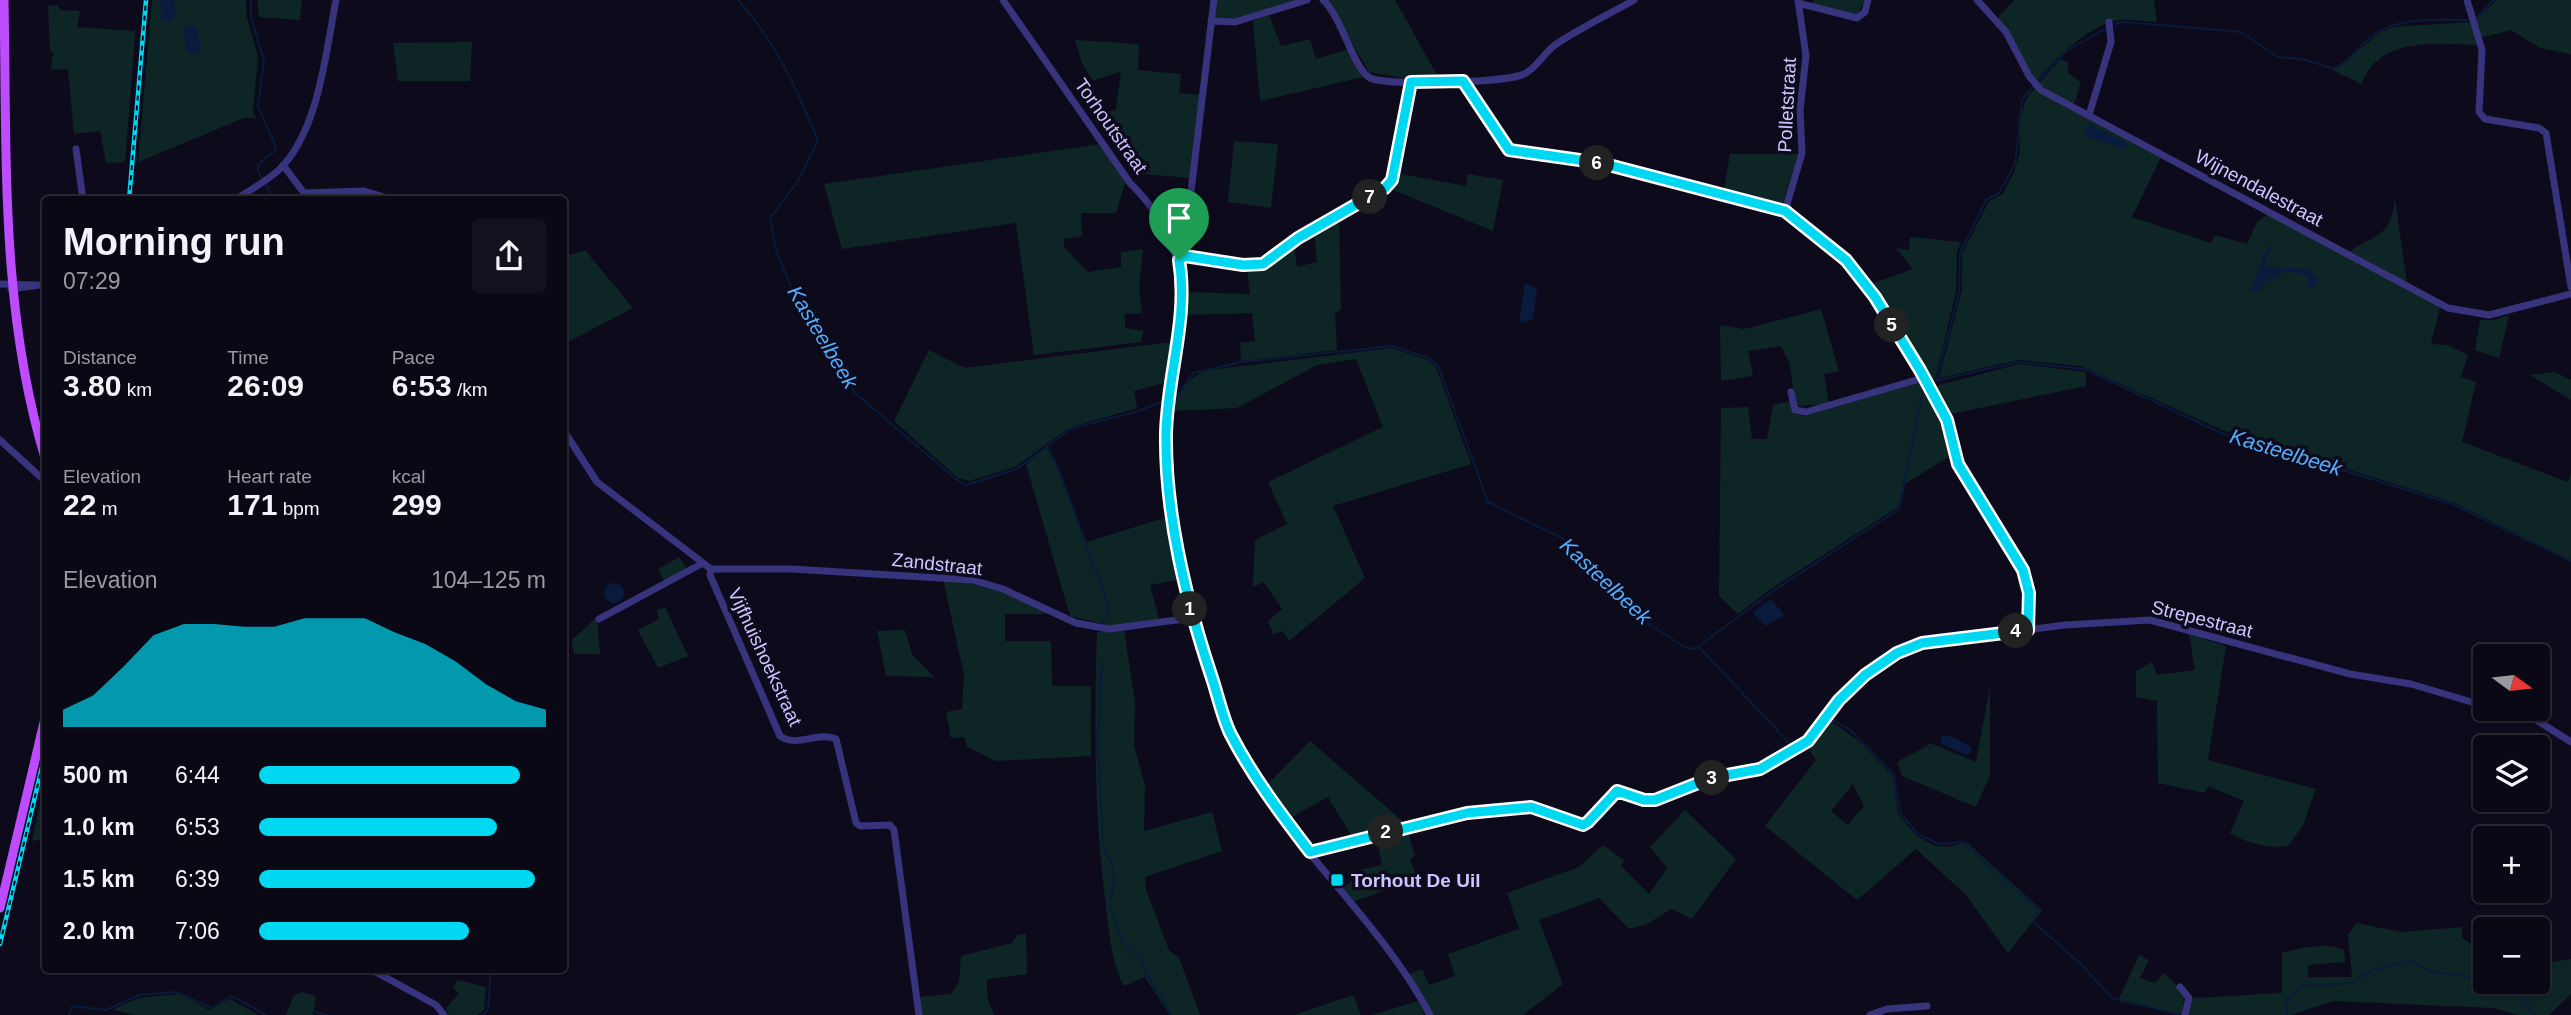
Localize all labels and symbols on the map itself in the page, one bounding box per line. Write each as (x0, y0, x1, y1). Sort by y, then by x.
street label: Polletstraat (1774, 56, 1800, 153)
street label: Torhoutstraat (1071, 75, 1152, 178)
pin: 6 (1580, 146, 1614, 180)
street label: Wijnendalestraat (2192, 146, 2327, 231)
pin: 7 (1352, 180, 1388, 214)
pin (1149, 188, 1209, 260)
water label: Kasteelbeek (783, 282, 863, 394)
pin: 5 (1874, 308, 1910, 342)
water label: Kasteelbeek (2227, 424, 2346, 480)
water label: Kasteelbeek (1556, 533, 1657, 630)
street label: Zandstraat (891, 549, 984, 579)
street label: Vijfhuishoekstraat (724, 585, 806, 730)
pin: 1 (1172, 592, 1208, 626)
street label: Strepestraat (2149, 596, 2255, 642)
pin: 4 (1998, 614, 2034, 648)
north arrow (2473, 644, 2550, 721)
pin: 3 (1694, 760, 1730, 796)
pin: 2 (1368, 814, 1404, 850)
place label: Torhout De Uil (1351, 870, 1480, 891)
marker: Torhout De Uil (1329, 872, 1345, 888)

